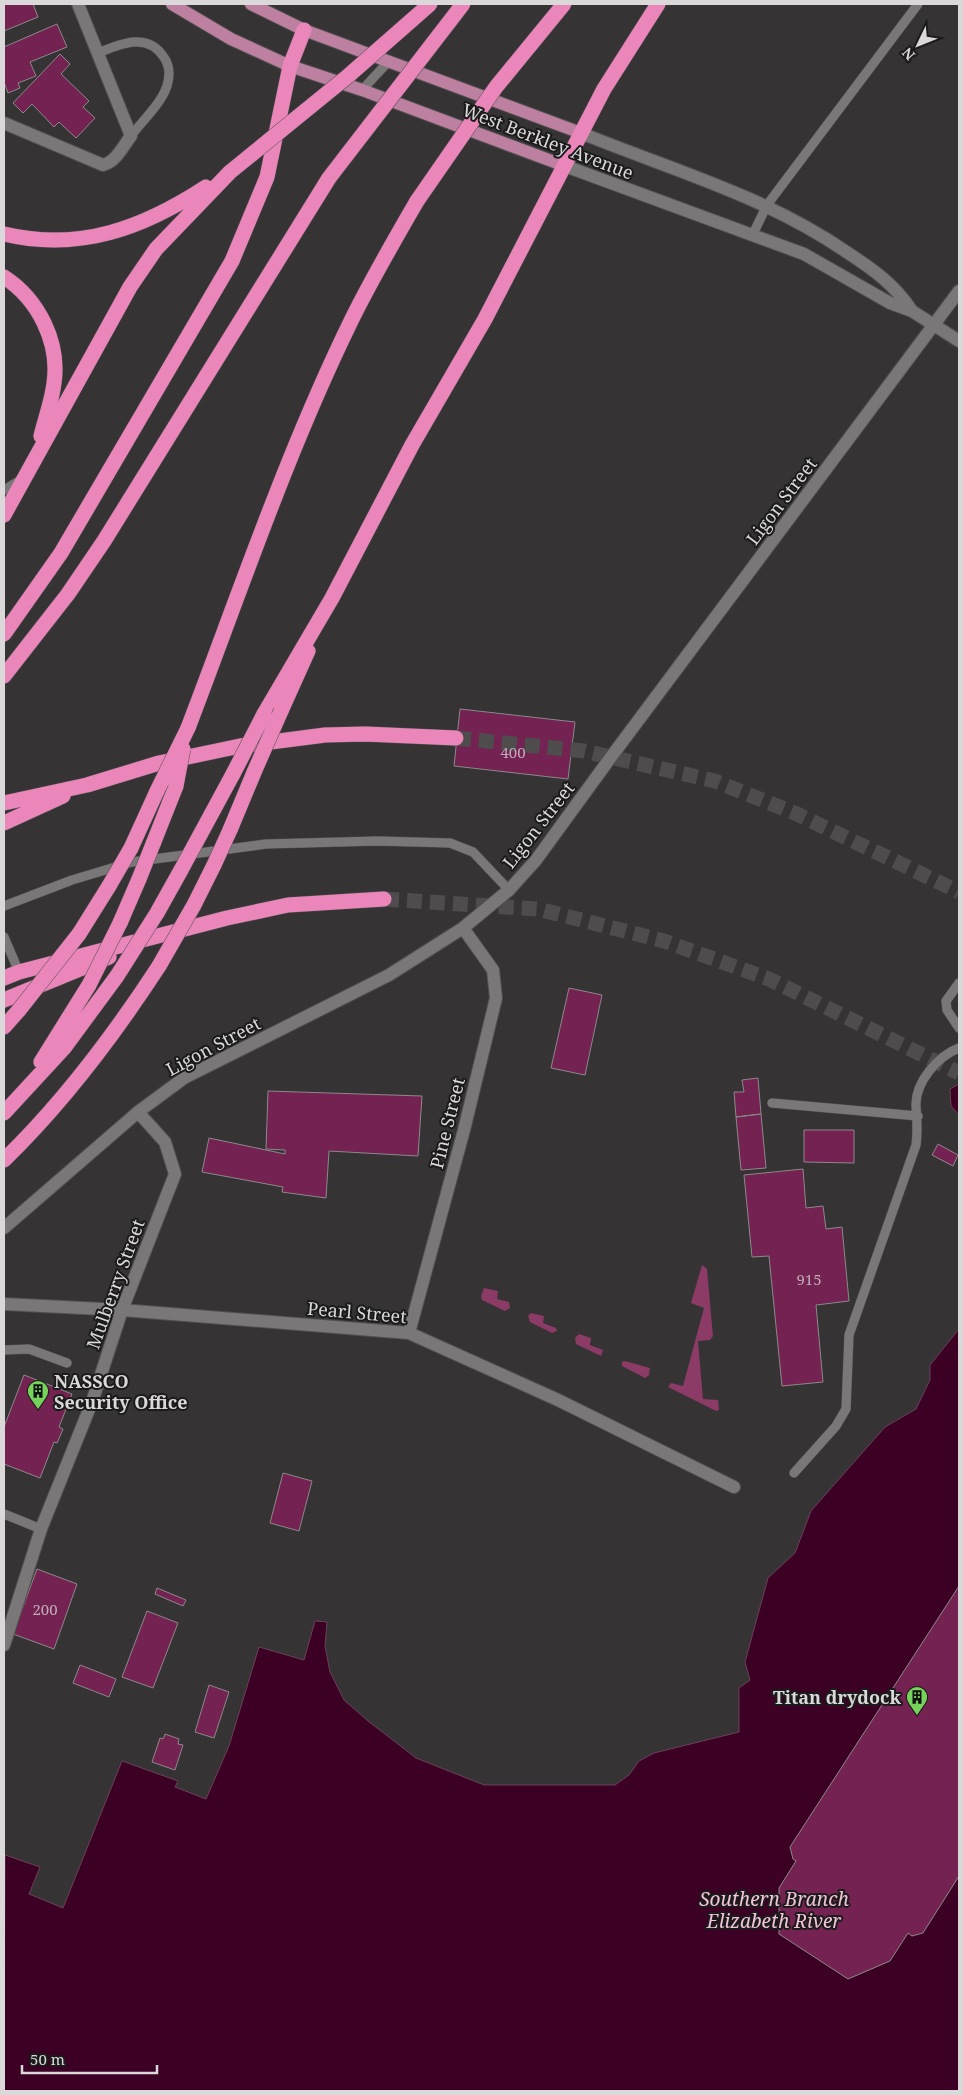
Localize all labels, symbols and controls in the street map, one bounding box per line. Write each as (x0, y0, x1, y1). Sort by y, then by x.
north arrow (893, 20, 943, 70)
text: N (897, 44, 919, 65)
street label: West Berkley Avenue (459, 97, 637, 185)
street label: Ligon Street (740, 452, 822, 550)
house number: 400 (500, 742, 526, 762)
street label: Ligon Street (497, 777, 579, 873)
street label: Ligon Street (162, 1011, 264, 1081)
street label: Pine Street (424, 1075, 470, 1171)
street label: Mulberry Street (80, 1216, 150, 1352)
house number: 915 (796, 1269, 822, 1289)
street label: Pearl Street (306, 1296, 408, 1328)
place label: NASSCO Security Office (54, 1369, 188, 1414)
building icon: NASSCO Security Office (26, 1379, 50, 1410)
house number: 200 (32, 1599, 58, 1619)
place label: Titan drydock (773, 1685, 902, 1709)
building icon: Titan drydock (905, 1685, 929, 1716)
water label: Southern Branch Elizabeth River (699, 1886, 849, 1934)
scale bar (22, 2042, 158, 2074)
text: 50 m (30, 2049, 65, 2069)

